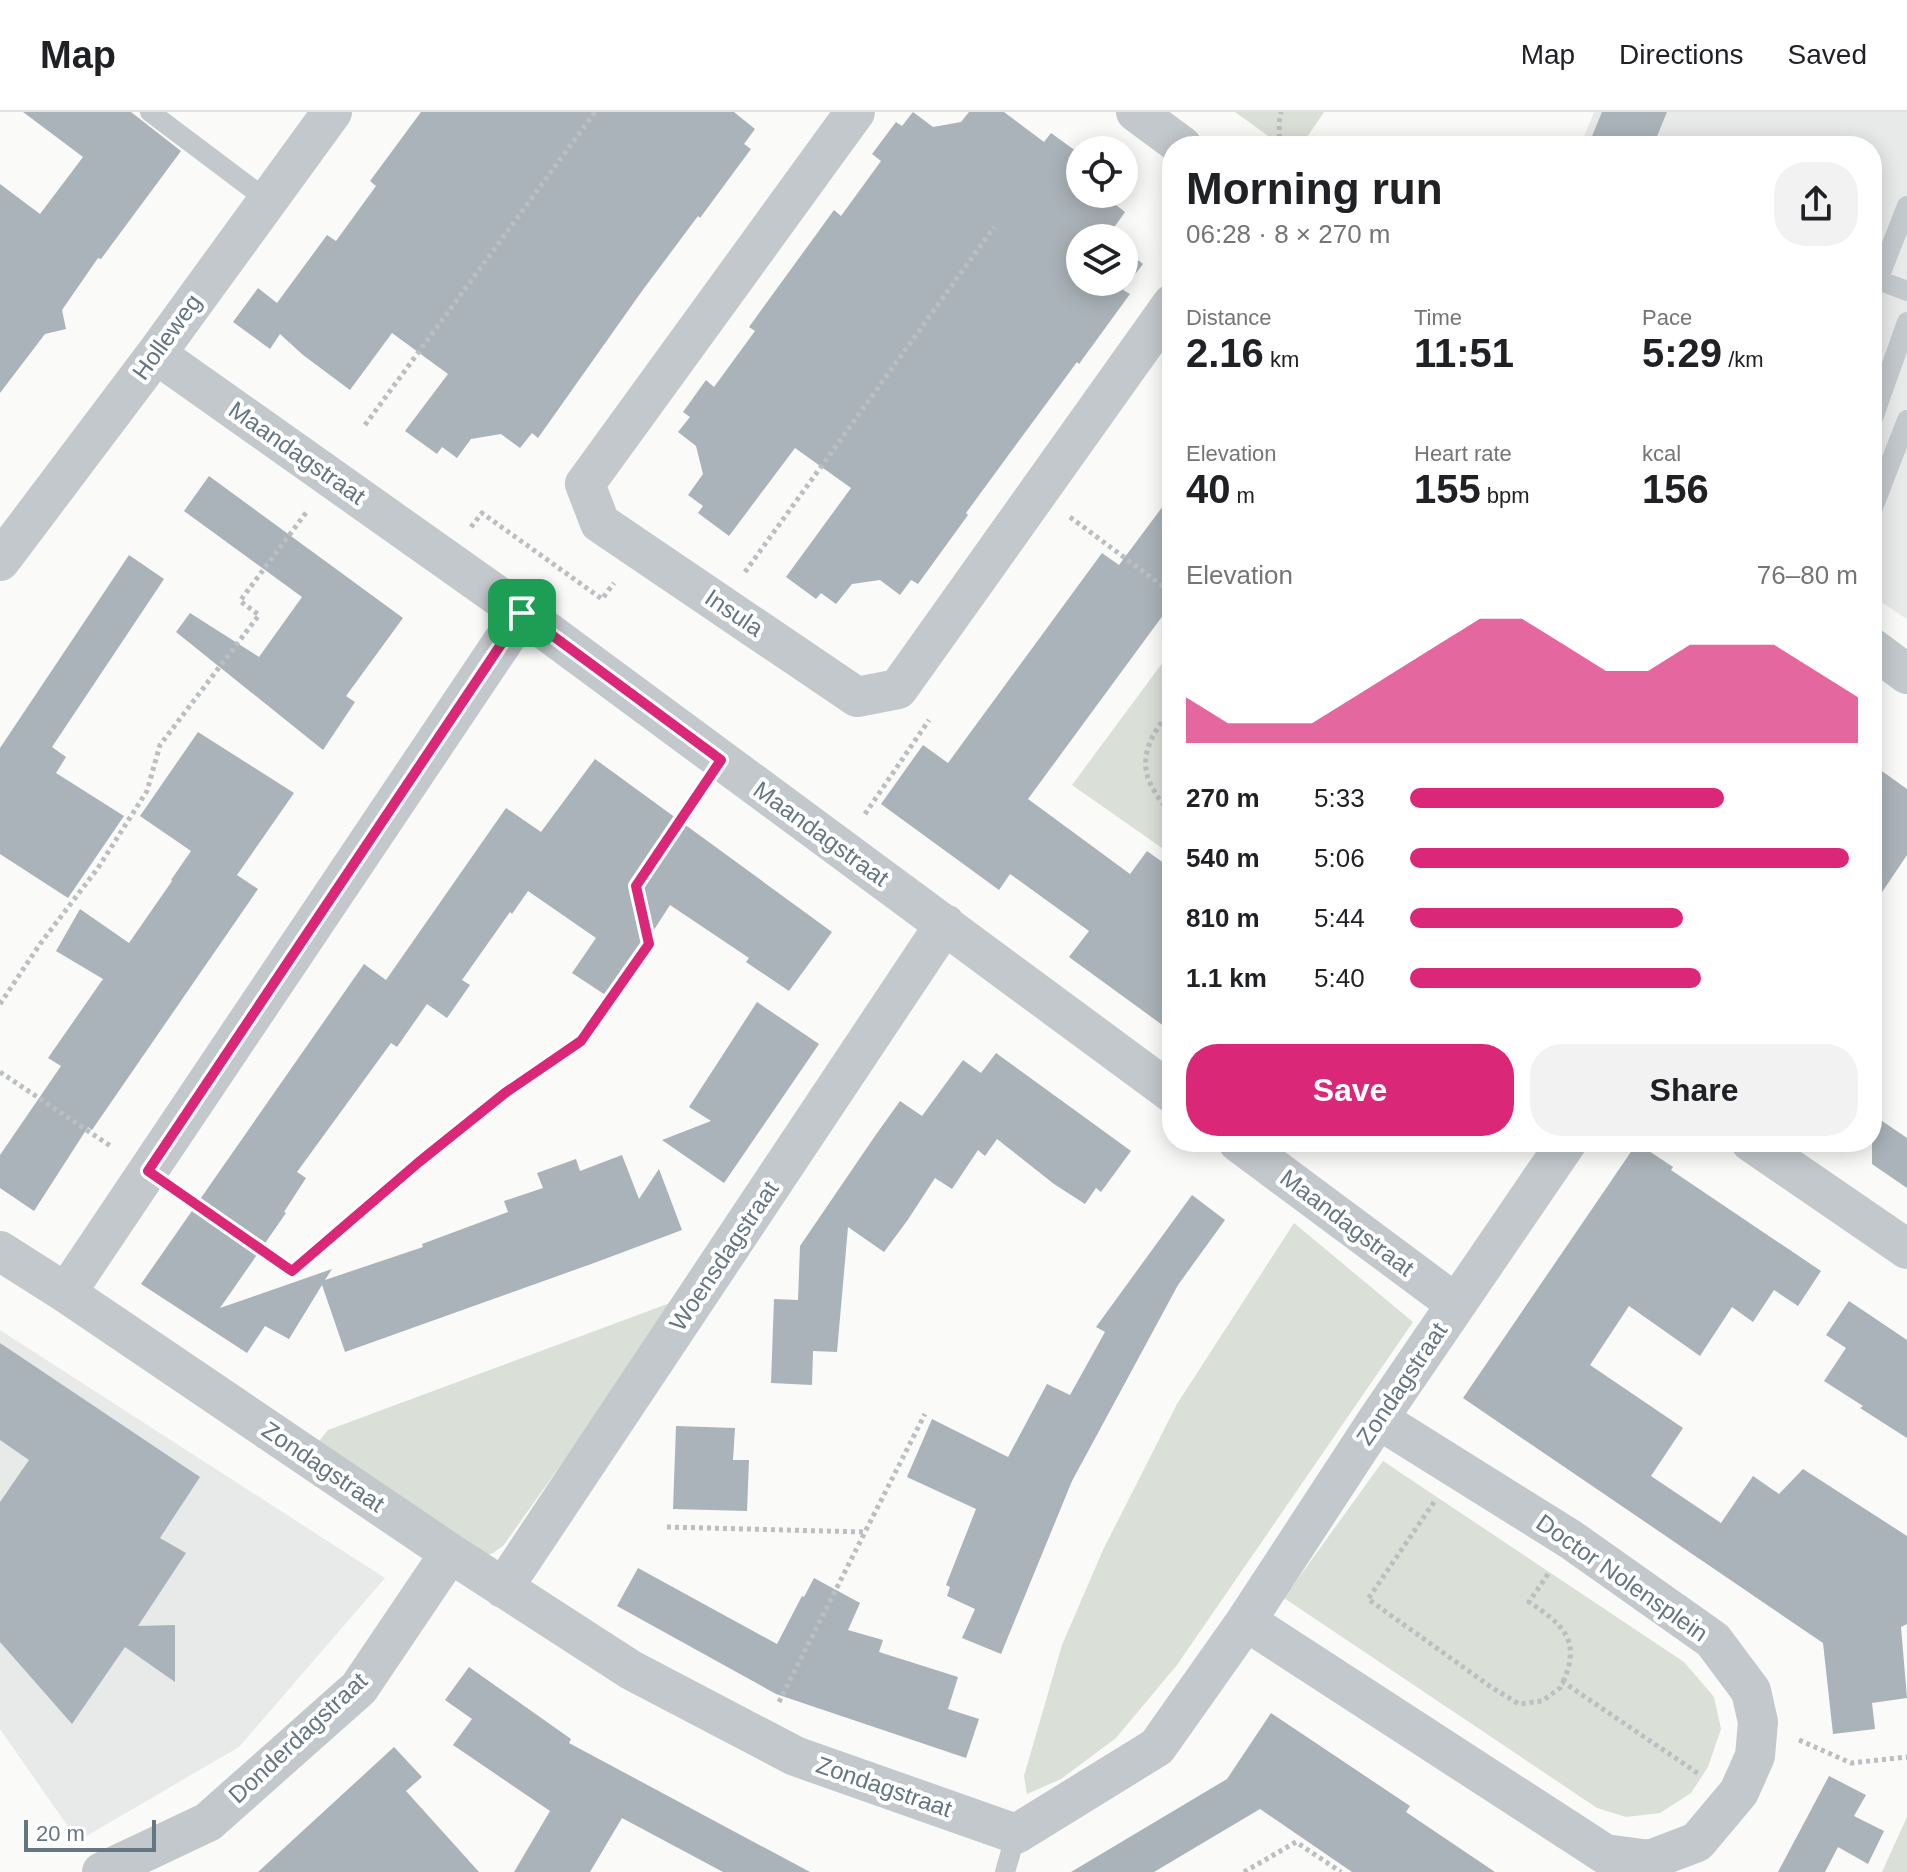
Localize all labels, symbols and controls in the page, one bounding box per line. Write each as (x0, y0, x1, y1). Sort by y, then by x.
text: Map (40, 34, 116, 76)
text: Map (1521, 39, 1575, 70)
text: Directions (1619, 39, 1744, 70)
text: Saved (1788, 39, 1867, 70)
map controls (1066, 136, 1138, 296)
button: locate (1066, 136, 1138, 208)
button: share (1774, 162, 1858, 246)
text: Morning run (1186, 164, 1443, 213)
text: 06:28 · 8 × 270 m (1186, 219, 1391, 249)
button: layers (1066, 224, 1138, 296)
street label: Holleweg (127, 289, 207, 385)
text: Distance (1186, 305, 1272, 330)
text: Time (1414, 305, 1462, 330)
text: Pace (1642, 305, 1692, 330)
text: 2.16 (1186, 331, 1264, 375)
text: 11:51 (1414, 331, 1514, 375)
text: 5:29 (1642, 331, 1722, 375)
text: km (1264, 347, 1299, 372)
text: /km (1722, 347, 1764, 372)
street label: Maandagstraat (224, 396, 371, 510)
text: Elevation (1186, 441, 1277, 466)
text: Heart rate (1414, 441, 1512, 466)
text: kcal (1642, 441, 1681, 466)
text: 40 (1186, 467, 1231, 511)
text: 155 (1414, 467, 1481, 511)
text: 156 (1642, 467, 1709, 511)
text: m (1231, 483, 1255, 508)
text: bpm (1481, 483, 1530, 508)
text: Elevation (1186, 560, 1293, 590)
text: 76–80 m (1757, 560, 1858, 590)
pin (488, 579, 556, 647)
street label: Insula (700, 583, 769, 642)
icon: arrive (500, 591, 544, 635)
street label: Maandagstraat (749, 776, 894, 892)
text: 270 m (1186, 783, 1260, 813)
text: 5:33 (1314, 783, 1365, 813)
text: 540 m (1186, 843, 1260, 873)
text: 5:06 (1314, 843, 1365, 873)
text: 810 m (1186, 903, 1260, 933)
text: 5:44 (1314, 903, 1365, 933)
text: 1.1 km (1186, 963, 1267, 993)
text: 5:40 (1314, 963, 1365, 993)
button: Save (1186, 1044, 1514, 1136)
button: Share (1530, 1044, 1858, 1136)
street label: Maandagstraat (1275, 1164, 1420, 1282)
street label: Woensdagstraat (664, 1176, 784, 1336)
street label: Zondagstraat (1351, 1317, 1453, 1450)
street label: Zondagstraat (257, 1416, 390, 1518)
street label: Doctor Nolensplein (1531, 1508, 1713, 1647)
street label: Donderdagstraat (223, 1667, 372, 1808)
street label: Zondagstraat (813, 1751, 956, 1822)
scale bar (24, 1816, 156, 1852)
text: 20 m (36, 1821, 85, 1846)

